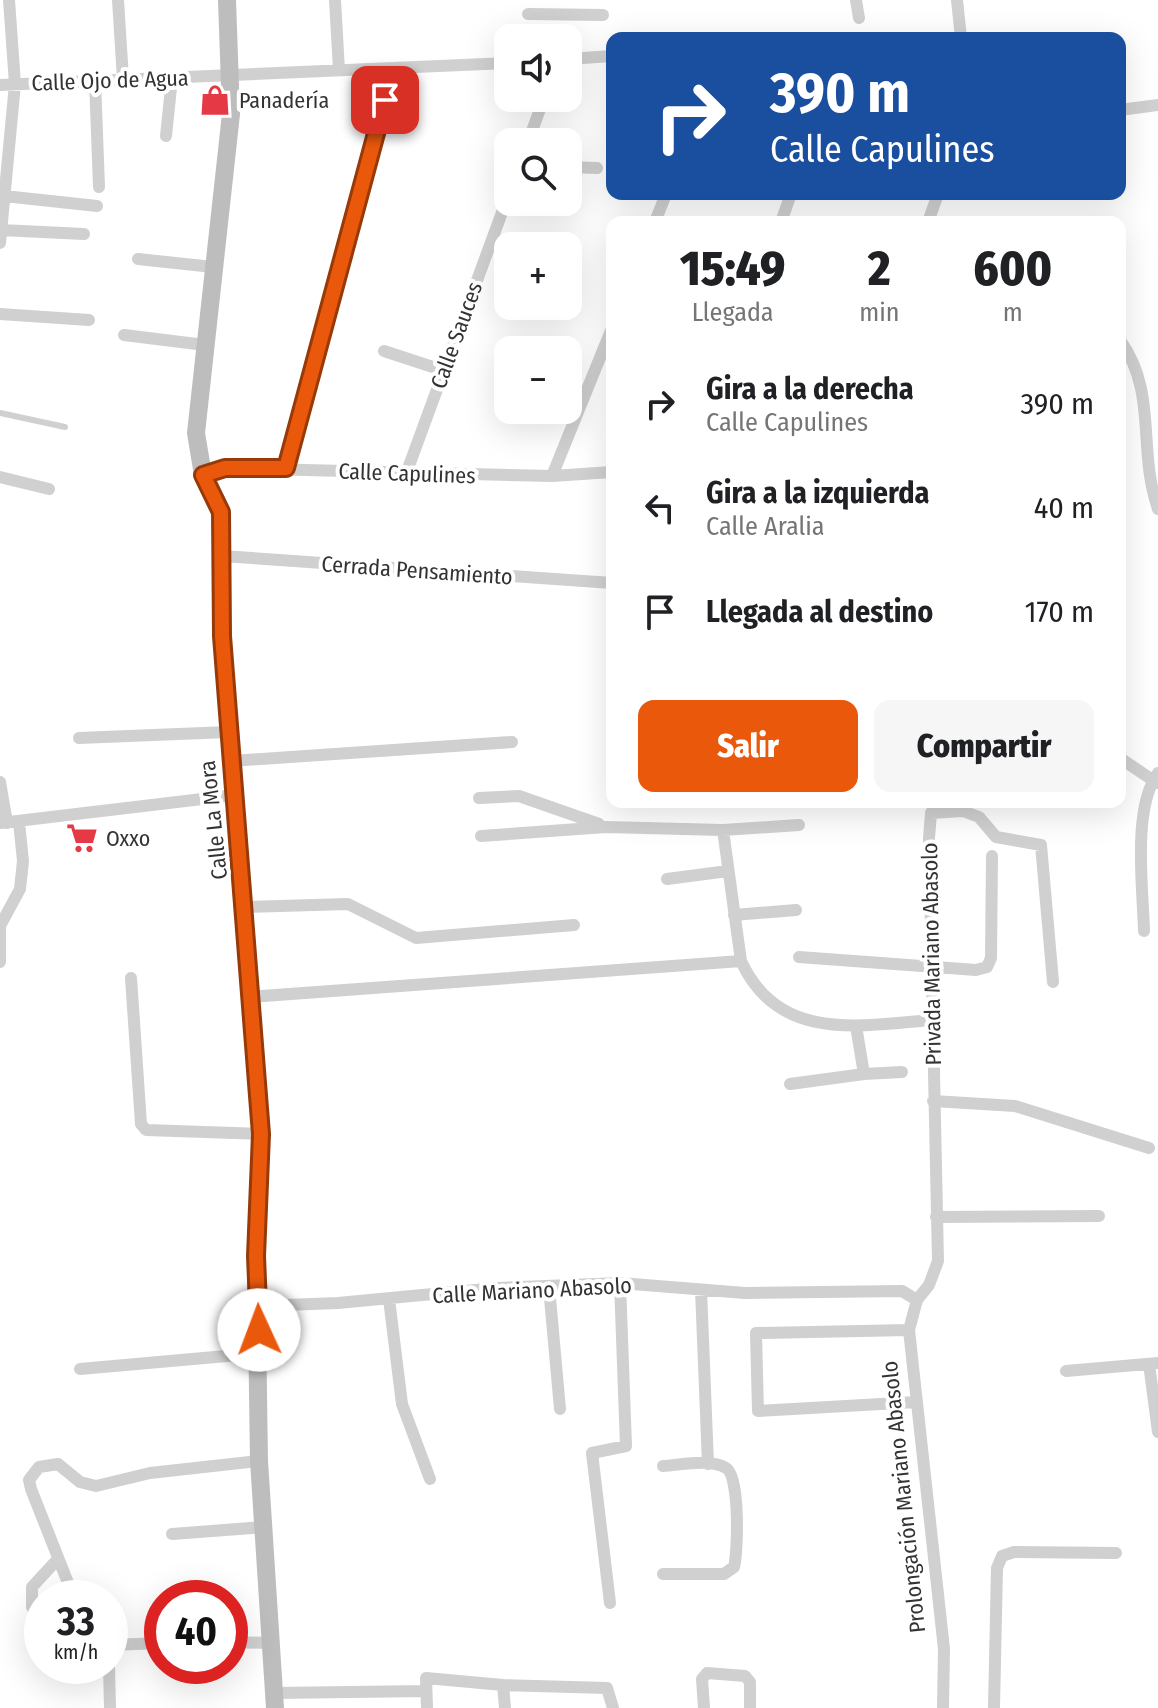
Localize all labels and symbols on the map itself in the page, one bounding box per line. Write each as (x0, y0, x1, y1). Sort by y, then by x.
street label: Calle Ojo de Agua (31, 64, 189, 97)
pin (351, 66, 419, 134)
shop icon: Panadería (198, 83, 232, 117)
place label: Panadería (239, 87, 329, 114)
street label: Calle Sauces (425, 278, 488, 392)
street label: Calle Capulines (338, 458, 476, 489)
street label: Cerrada Pensamiento (321, 550, 513, 591)
street label: Calle La Mora (194, 759, 233, 881)
supermarket icon: Oxxo (65, 821, 99, 855)
place label: Oxxo (106, 825, 150, 852)
street label: Privada Mariano Abasolo (916, 842, 947, 1066)
street label: Calle Mariano Abasolo (432, 1272, 632, 1309)
position arrow (217, 1288, 301, 1372)
street label: Prolongación Mariano Abasolo (876, 1360, 931, 1634)
speed limit sign: 40 (144, 1580, 248, 1684)

